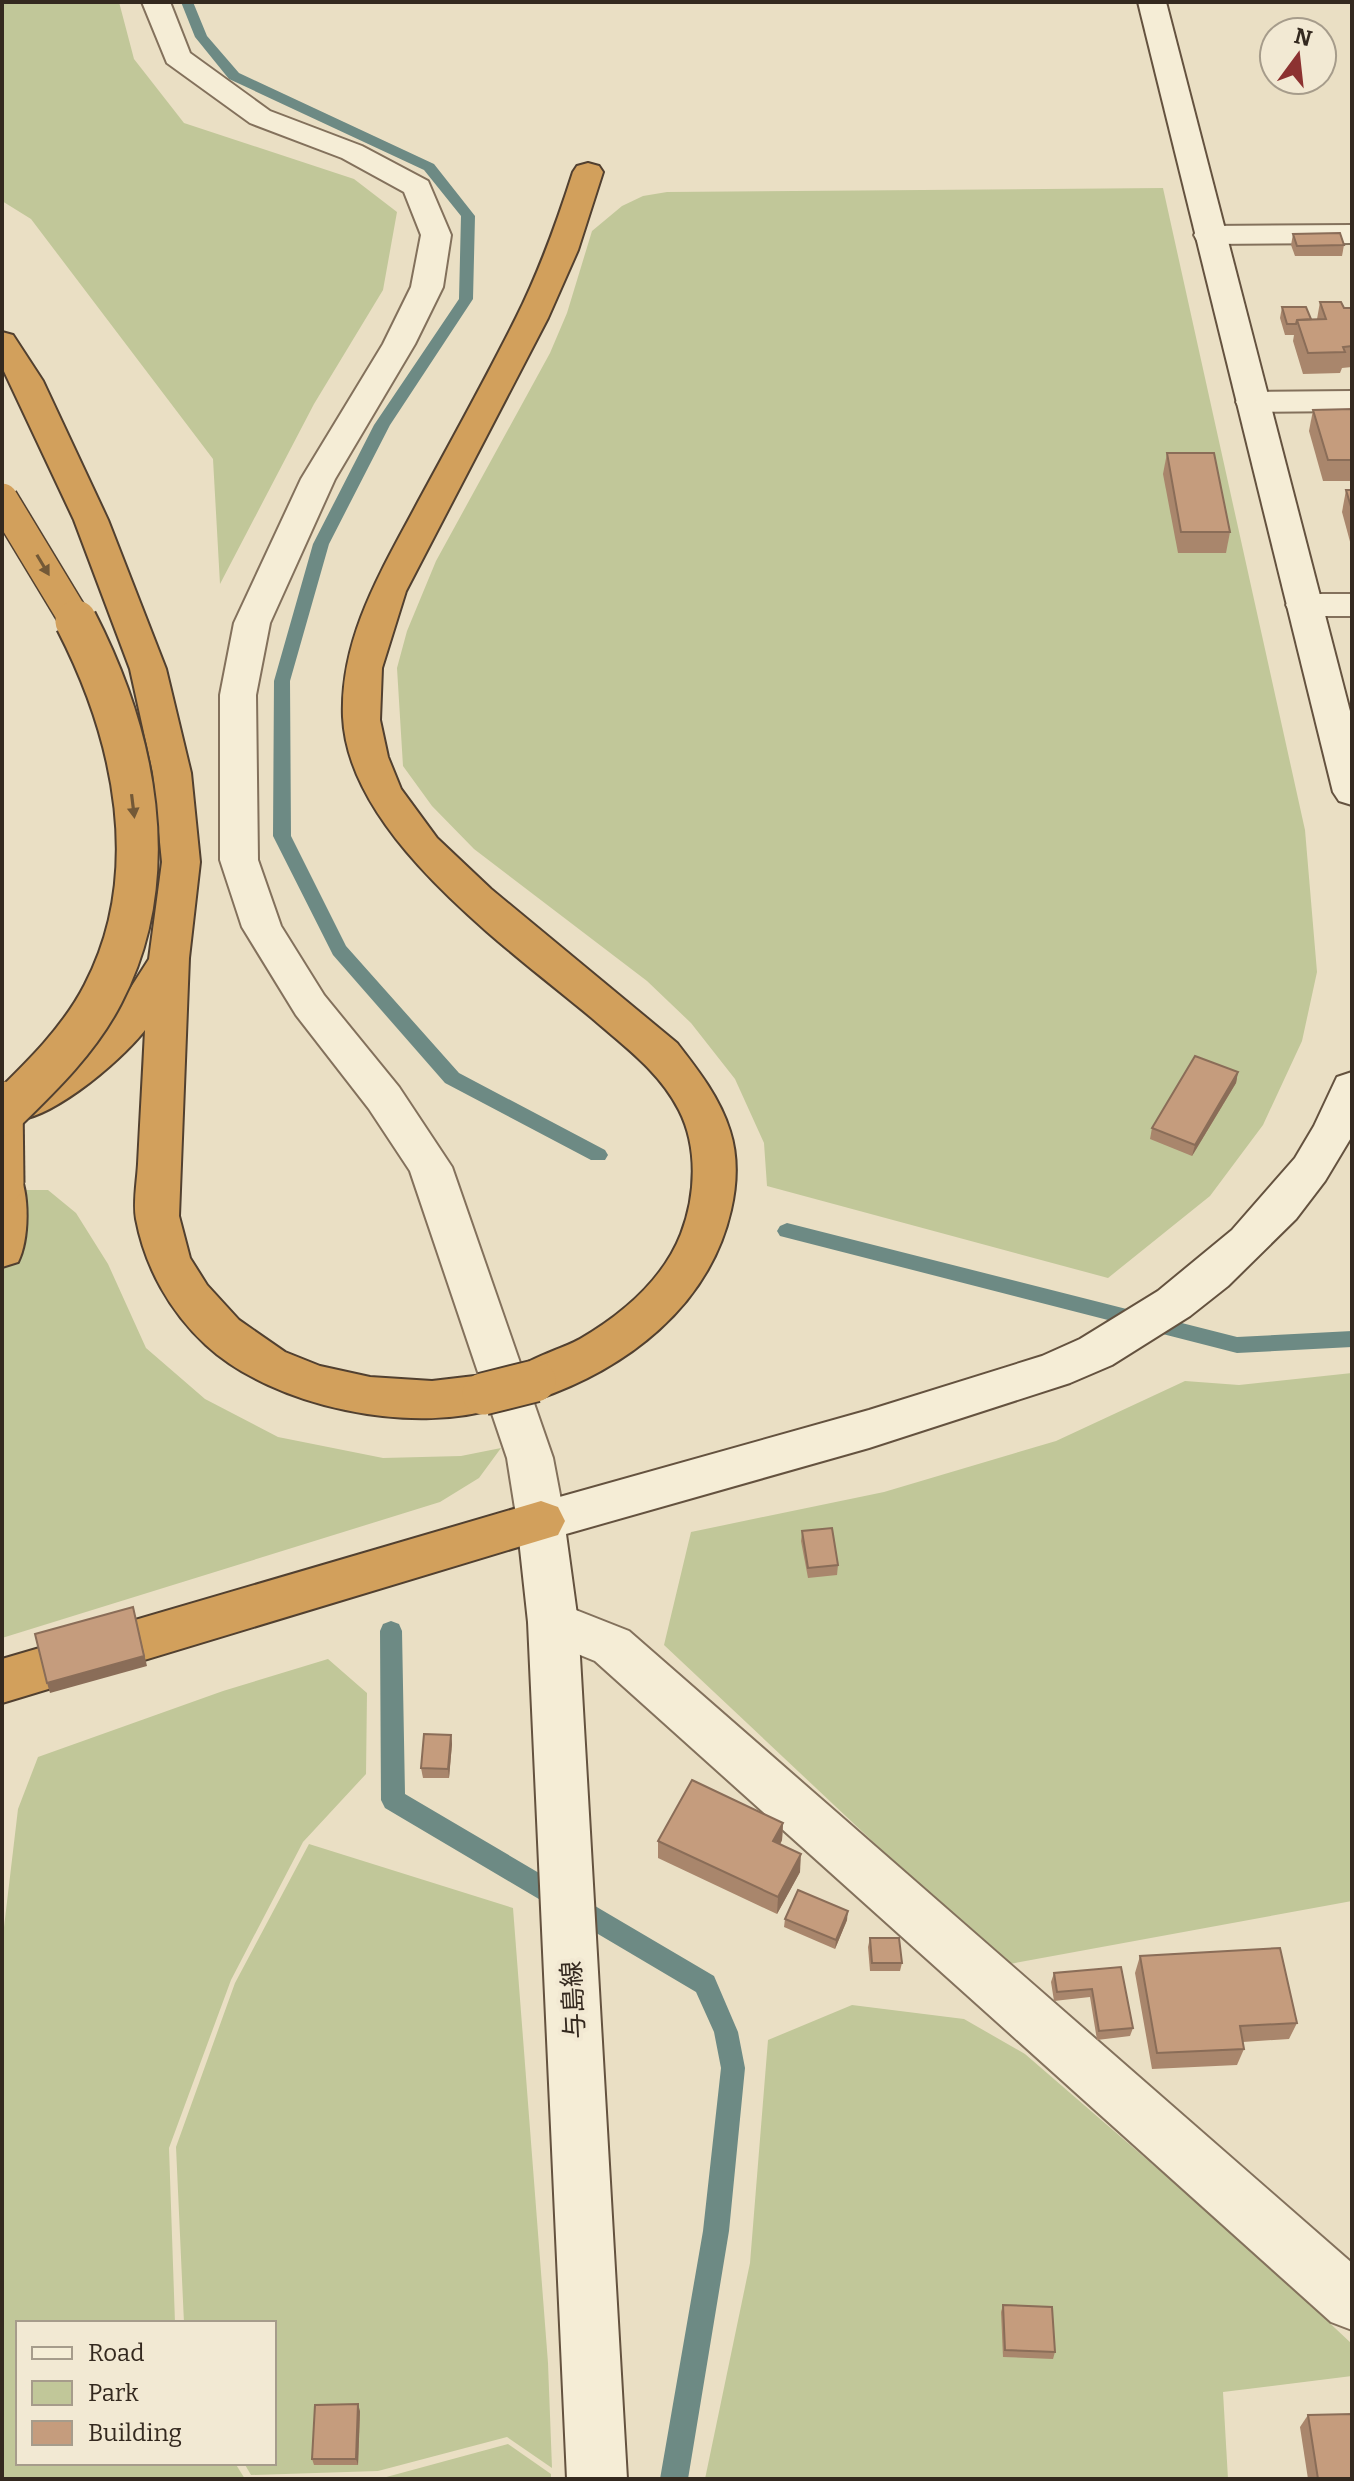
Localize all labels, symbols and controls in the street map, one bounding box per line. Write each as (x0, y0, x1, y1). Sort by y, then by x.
north arrow (1258, 16, 1338, 96)
text: N (1291, 22, 1315, 52)
one-way arrow (36, 554, 50, 576)
one-way arrow (127, 794, 140, 819)
street label: 与島線 (556, 1960, 591, 2040)
legend (16, 2321, 276, 2465)
text: Road (88, 2339, 144, 2367)
text: Park (88, 2379, 139, 2407)
text: Building (88, 2419, 182, 2447)

